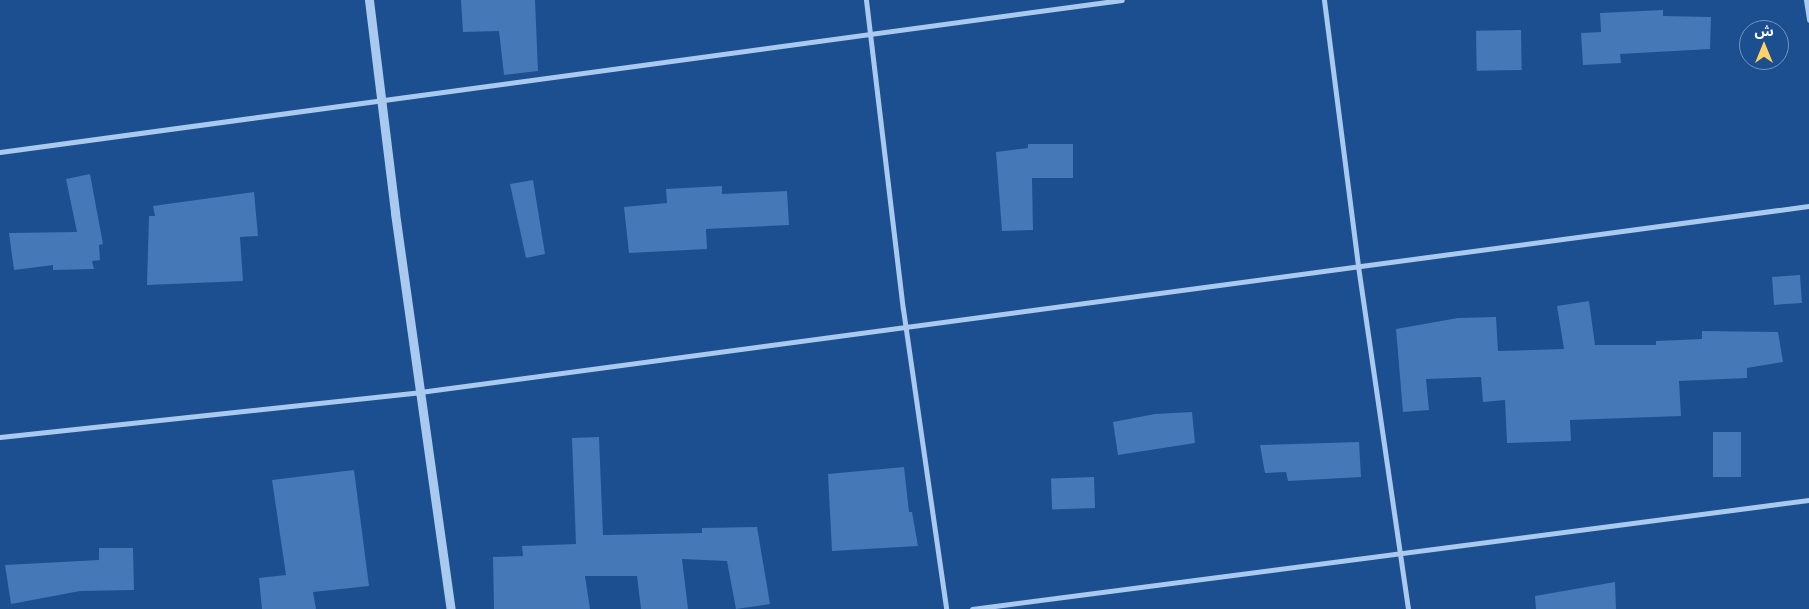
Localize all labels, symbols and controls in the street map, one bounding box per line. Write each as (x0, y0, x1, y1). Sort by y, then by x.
north arrow (1739, 20, 1789, 70)
text: ش (1754, 22, 1774, 40)

